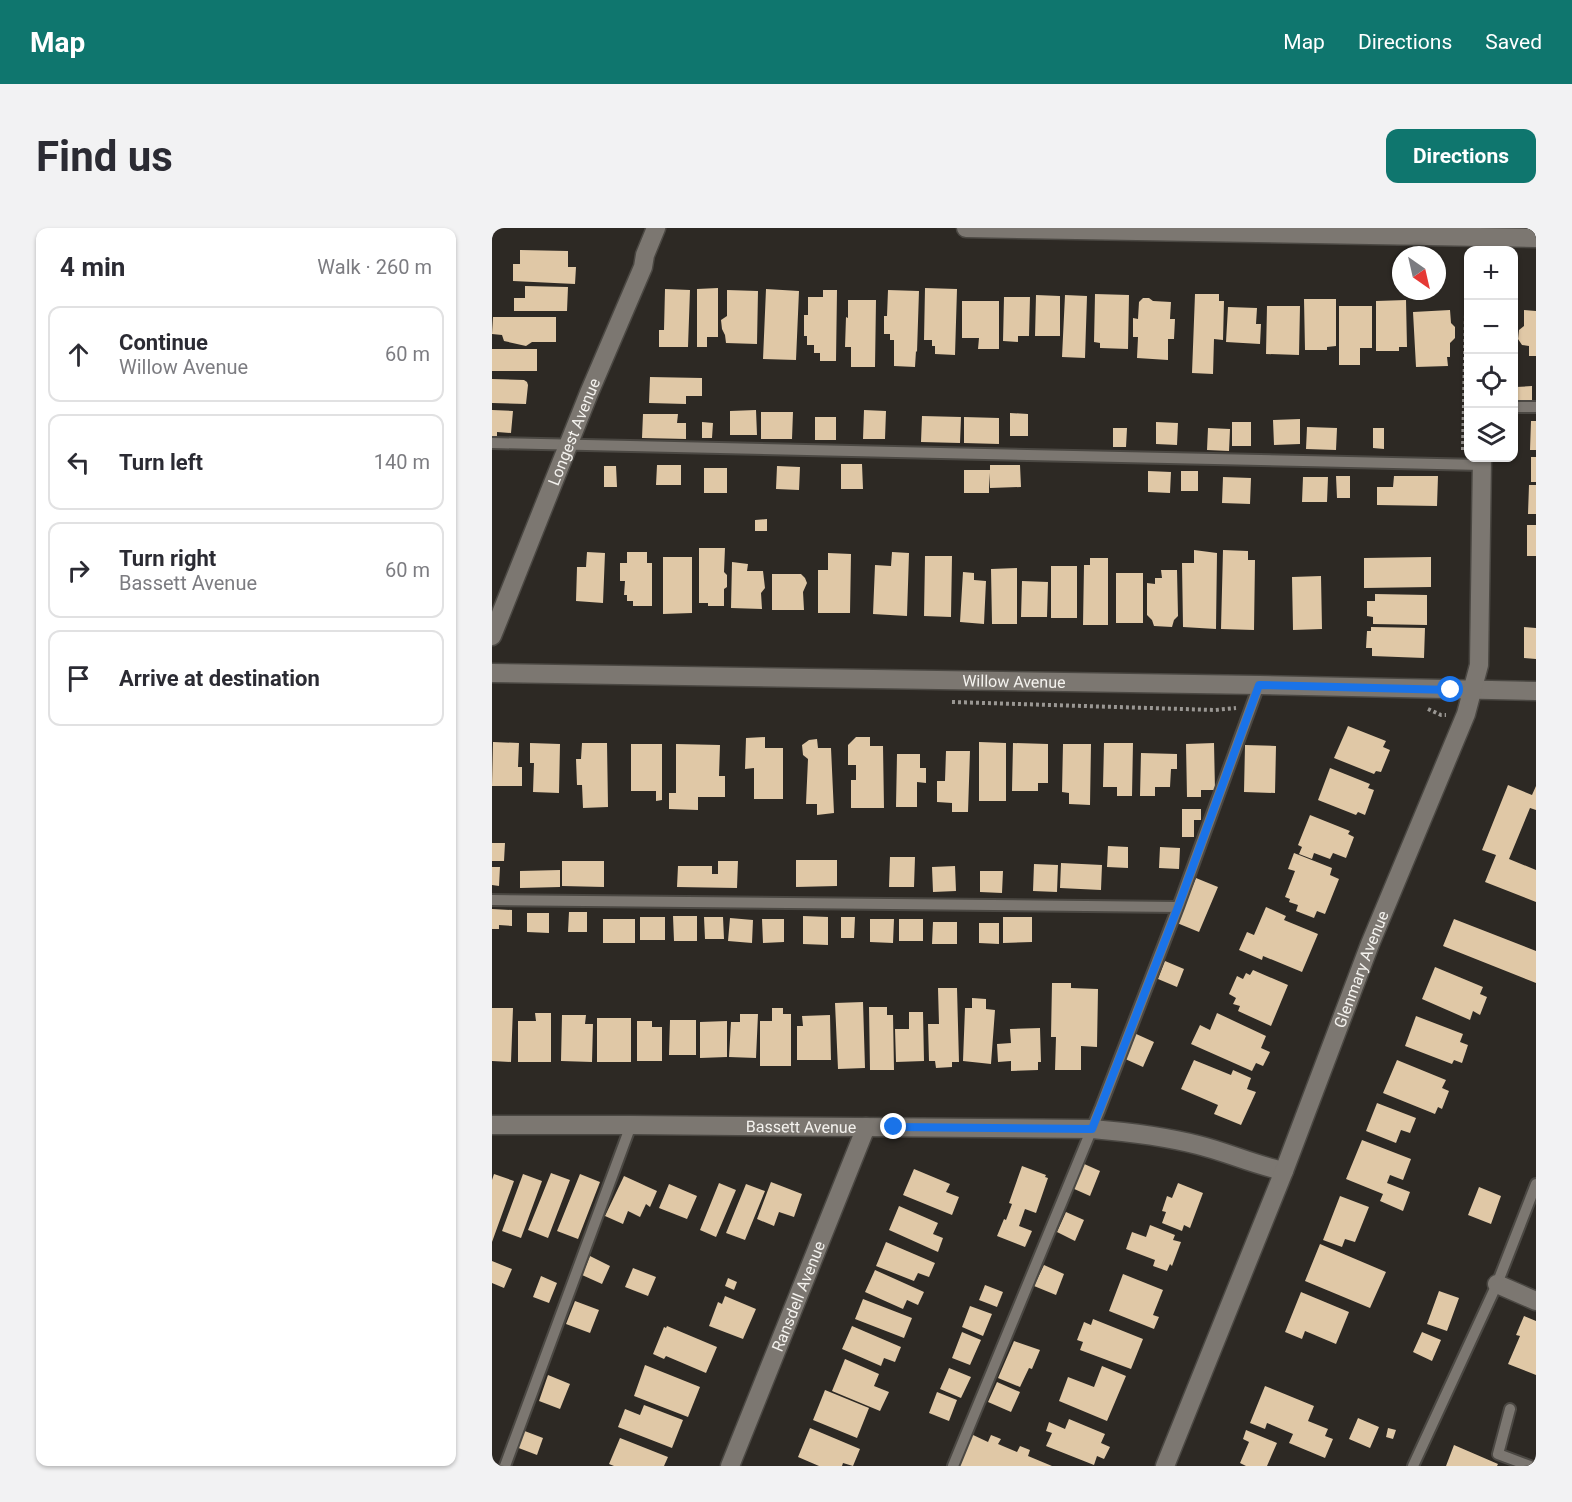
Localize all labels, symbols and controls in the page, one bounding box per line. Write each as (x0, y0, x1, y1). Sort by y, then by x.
text: Map (30, 26, 85, 59)
text: Map (1283, 30, 1325, 54)
text: Directions (1358, 30, 1452, 54)
text: Saved (1485, 30, 1542, 54)
button: Directions (1386, 129, 1536, 183)
text: Find us (36, 132, 173, 181)
north arrow (1392, 246, 1446, 300)
map controls (1464, 246, 1518, 462)
button: + (1464, 246, 1518, 300)
text: 4 min (60, 252, 125, 282)
text: Walk · 260 m (317, 255, 432, 279)
button: − (1464, 300, 1518, 354)
text: Continue (119, 330, 208, 355)
icon: ahead (62, 338, 95, 371)
text: 60 m (385, 342, 430, 366)
button: locate (1464, 354, 1518, 408)
text: Willow Avenue (119, 355, 248, 379)
street label: Longest Avenue (544, 375, 604, 488)
button: layers (1464, 408, 1518, 462)
icon: left (62, 446, 95, 479)
text: Turn left (119, 450, 203, 475)
text: 140 m (374, 450, 430, 474)
text: Turn right (119, 546, 216, 571)
icon: right (62, 554, 95, 587)
text: 60 m (385, 558, 430, 582)
text: Bassett Avenue (119, 571, 257, 595)
icon: arrive (62, 662, 95, 695)
text: Arrive at destination (119, 666, 320, 691)
street label: Willow Avenue (962, 671, 1066, 692)
route start (1437, 676, 1463, 702)
street label: Glenmary Avenue (1330, 908, 1393, 1031)
route end (880, 1113, 906, 1139)
street label: Bassett Avenue (746, 1117, 856, 1137)
street label: Ransdell Avenue (768, 1238, 829, 1354)

